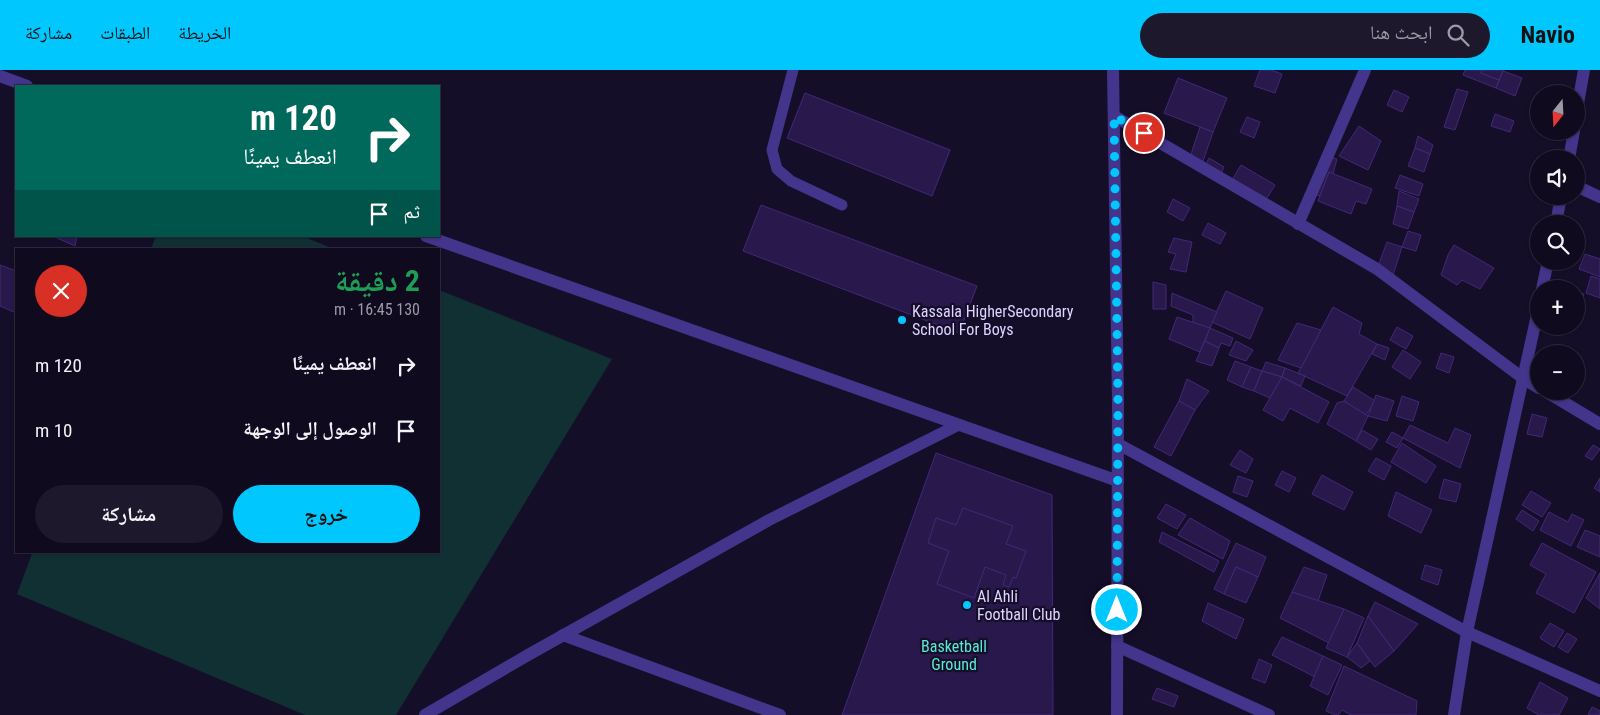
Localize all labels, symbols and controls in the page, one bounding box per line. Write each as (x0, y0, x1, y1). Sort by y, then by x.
search box (1140, 13, 1490, 58)
text: ابحث هنا (1370, 21, 1432, 44)
icon: search (1444, 21, 1472, 49)
text: Navio (1520, 21, 1575, 49)
text: مشاركة (25, 22, 72, 43)
text: الطبقات (100, 22, 150, 43)
text: الخريطة (178, 22, 231, 43)
north arrow (1530, 85, 1585, 140)
map controls (1530, 85, 1585, 400)
text: 120 m (250, 98, 337, 139)
icon: right (355, 105, 420, 170)
pin (1123, 112, 1165, 154)
icon: arrive (1130, 119, 1158, 147)
text: انعطف يمينًا (243, 144, 337, 169)
button: sound (1530, 150, 1585, 205)
icon: arrive (365, 200, 393, 228)
text: ثم (403, 200, 420, 223)
button: search (1530, 215, 1585, 270)
text: 2 دقيقة (335, 263, 420, 298)
button: close (35, 265, 87, 317)
button: + (1530, 280, 1585, 335)
text: 130 m · 16:45 (334, 300, 420, 319)
place label: Kassala HigherSecondary School For Boys (912, 302, 1074, 339)
marker: Kassala HigherSecondary School For Boys (896, 314, 908, 326)
button: − (1530, 345, 1585, 400)
text: انعطف يمينًا (292, 352, 377, 375)
icon: right (392, 352, 420, 380)
text: 120 m (35, 354, 82, 377)
text: الوصول إلى الوجهة (243, 417, 377, 440)
icon: arrive (392, 417, 420, 445)
text: 10 m (35, 419, 72, 442)
button: مشاركة (35, 485, 223, 543)
button: خروج (233, 485, 420, 543)
position arrow (1090, 583, 1142, 635)
place label: Al Ahli Football Club (977, 587, 1060, 624)
marker: Al Ahli Football Club (961, 599, 973, 611)
park label: Basketball Ground (921, 637, 987, 674)

